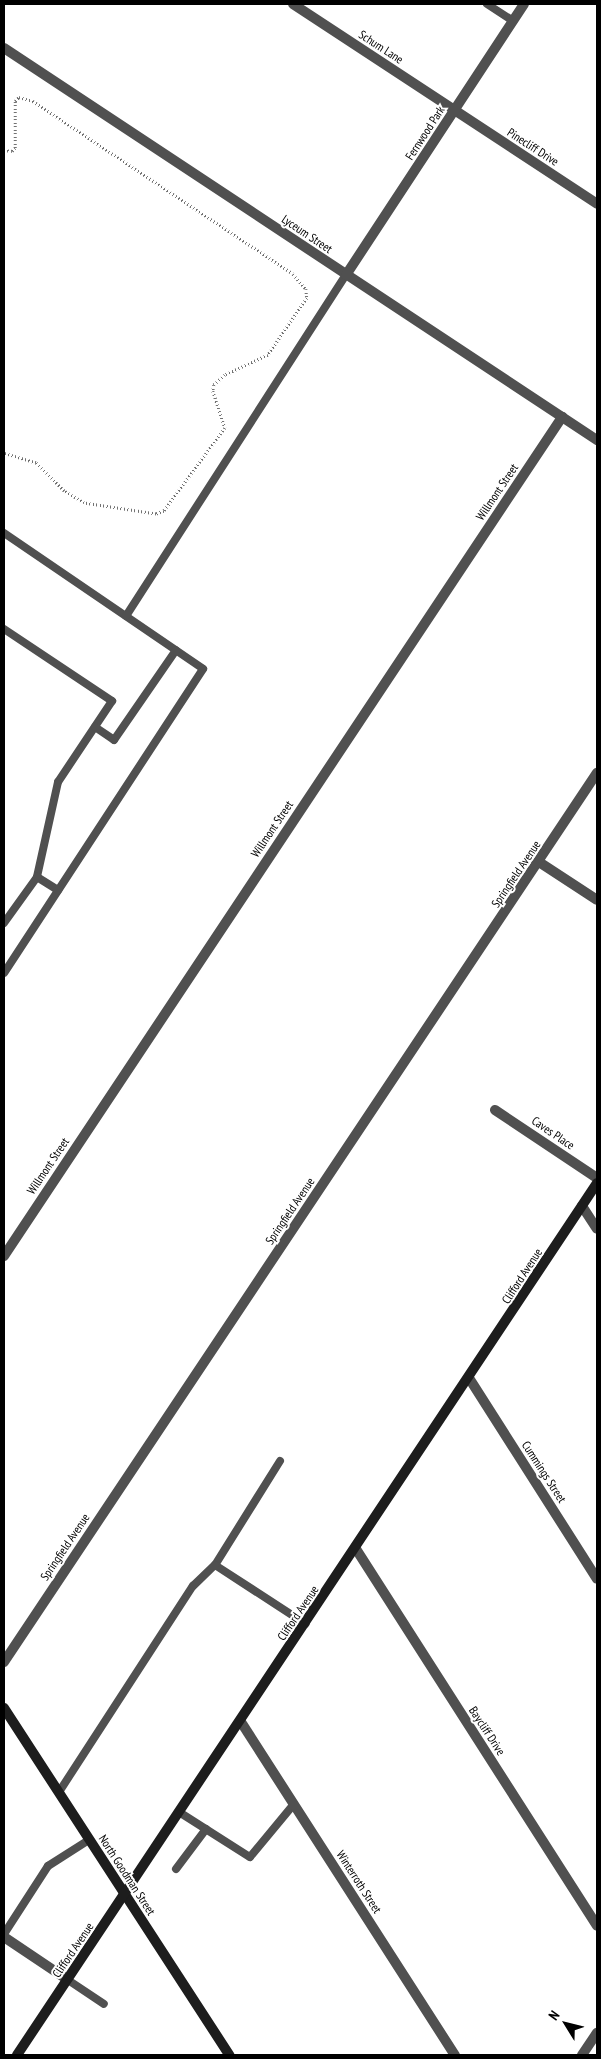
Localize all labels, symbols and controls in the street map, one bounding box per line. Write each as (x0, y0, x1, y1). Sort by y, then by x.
street label: Schum Lane (356, 27, 406, 67)
street label: Fernwood Park (402, 103, 448, 163)
street label: Pinecliff Drive (505, 125, 561, 169)
street label: Lyceum Street (279, 212, 335, 256)
street label: Willmont Street (473, 461, 521, 523)
street label: Willmont Street (248, 798, 296, 860)
street label: Springfield Avenue (488, 838, 544, 910)
street label: Caves Place (529, 1114, 577, 1152)
street label: Willmont Street (24, 1135, 72, 1197)
street label: Springfield Avenue (262, 1175, 318, 1247)
street label: Clifford Avenue (499, 1245, 545, 1307)
street label: Cummings Street (519, 1438, 569, 1506)
street label: Springfield Avenue (37, 1511, 93, 1583)
street label: Clifford Avenue (274, 1583, 322, 1643)
street label: Baycliff Drive (466, 1704, 508, 1758)
street label: North Goodman Street (96, 1832, 158, 1918)
street label: Winterroth Street (333, 1848, 385, 1916)
street label: Clifford Avenue (49, 1920, 97, 1980)
north arrow (541, 1999, 591, 2049)
text: N (544, 2007, 563, 2024)

